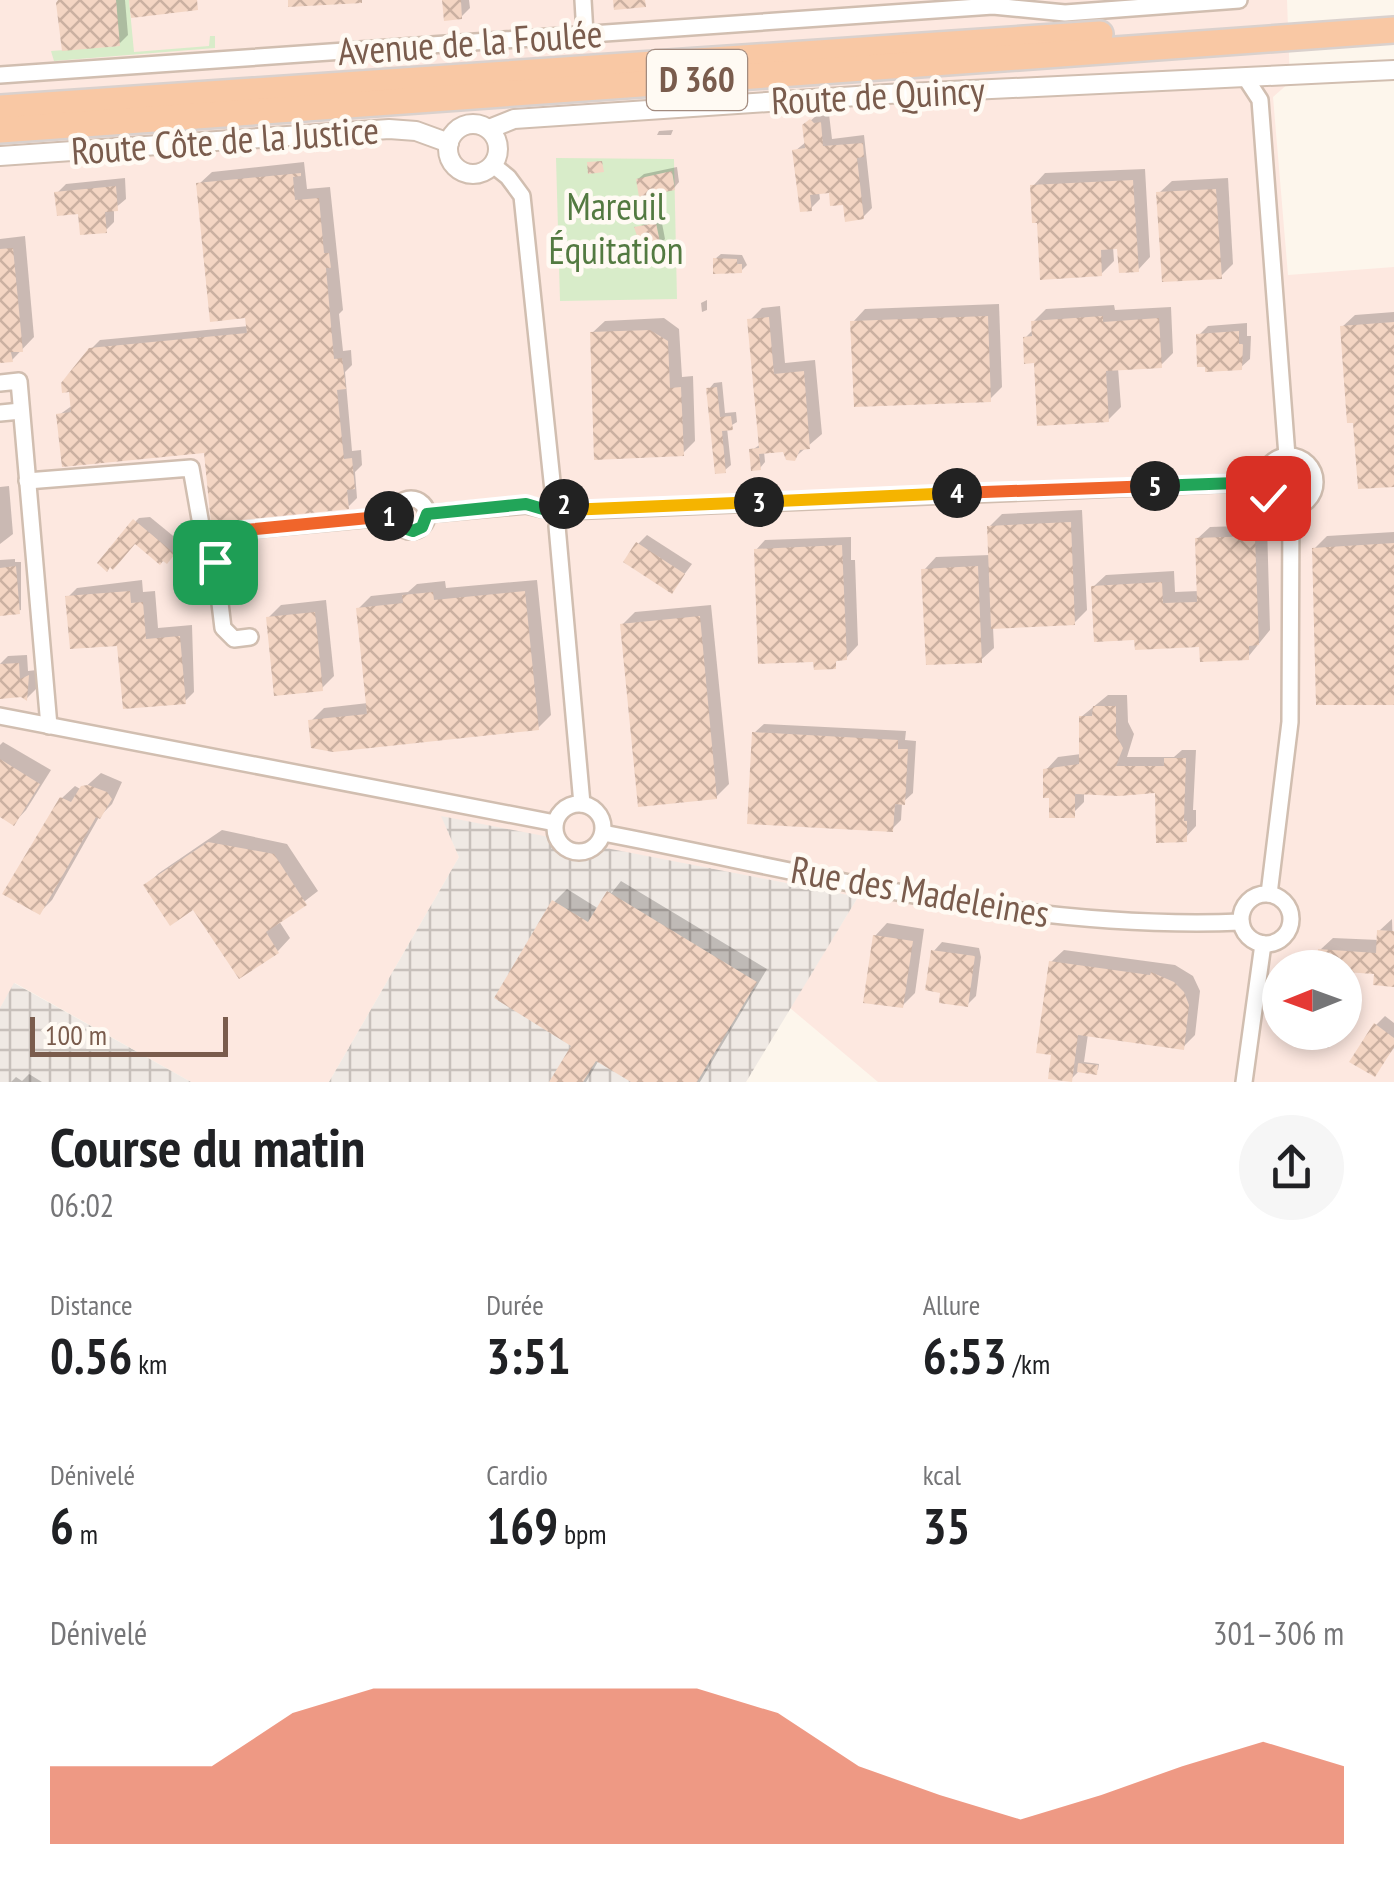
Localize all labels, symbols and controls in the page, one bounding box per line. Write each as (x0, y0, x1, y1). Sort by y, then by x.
street label: Avenue de la Foulée (336, 8, 604, 75)
road number: D 360 (647, 50, 747, 110)
street label: Route de Quincy (770, 64, 987, 125)
street label: Route Côte de la Justice (69, 104, 380, 175)
park label: Mareuil Équitation (549, 181, 683, 274)
pin (1226, 456, 1311, 541)
pin: 5 (1130, 461, 1180, 511)
text: 5 (1148, 467, 1162, 504)
pin: 4 (932, 468, 982, 518)
icon: check (1241, 471, 1296, 526)
text: 4 (950, 474, 964, 511)
pin: 3 (734, 477, 784, 527)
pin: 2 (539, 479, 589, 529)
text: 3 (752, 483, 766, 520)
text: 2 (557, 485, 571, 522)
pin: 1 (364, 491, 414, 541)
text: 1 (382, 497, 396, 534)
pin (173, 520, 258, 605)
icon: arrive (188, 535, 243, 590)
street label: Rue des Madeleines (787, 844, 1053, 937)
north arrow (1262, 950, 1362, 1050)
map controls (1262, 950, 1362, 1050)
scale bar (30, 1012, 228, 1056)
text: 100 m (45, 1016, 107, 1053)
text: Course du matin (50, 1111, 365, 1182)
button: share (1239, 1115, 1344, 1220)
text: 06:02 (50, 1184, 114, 1226)
text: Distance (50, 1286, 133, 1323)
text: Durée (486, 1286, 544, 1323)
text: Allure (923, 1286, 980, 1323)
text: 0.56 (50, 1323, 132, 1388)
text: 3:51 (486, 1323, 571, 1388)
text: 6:53 (923, 1323, 1007, 1388)
text: km (132, 1345, 167, 1382)
text: /km (1007, 1345, 1050, 1382)
text: Dénivelé (50, 1456, 135, 1493)
text: Cardio (486, 1456, 548, 1493)
text: kcal (923, 1456, 961, 1493)
text: 6 (50, 1493, 74, 1558)
text: 169 (486, 1493, 558, 1558)
text: 35 (923, 1493, 970, 1558)
text: m (74, 1515, 98, 1552)
text: bpm (558, 1515, 607, 1552)
text: Dénivelé (50, 1612, 147, 1654)
text: 301–306 m (1213, 1612, 1344, 1654)

